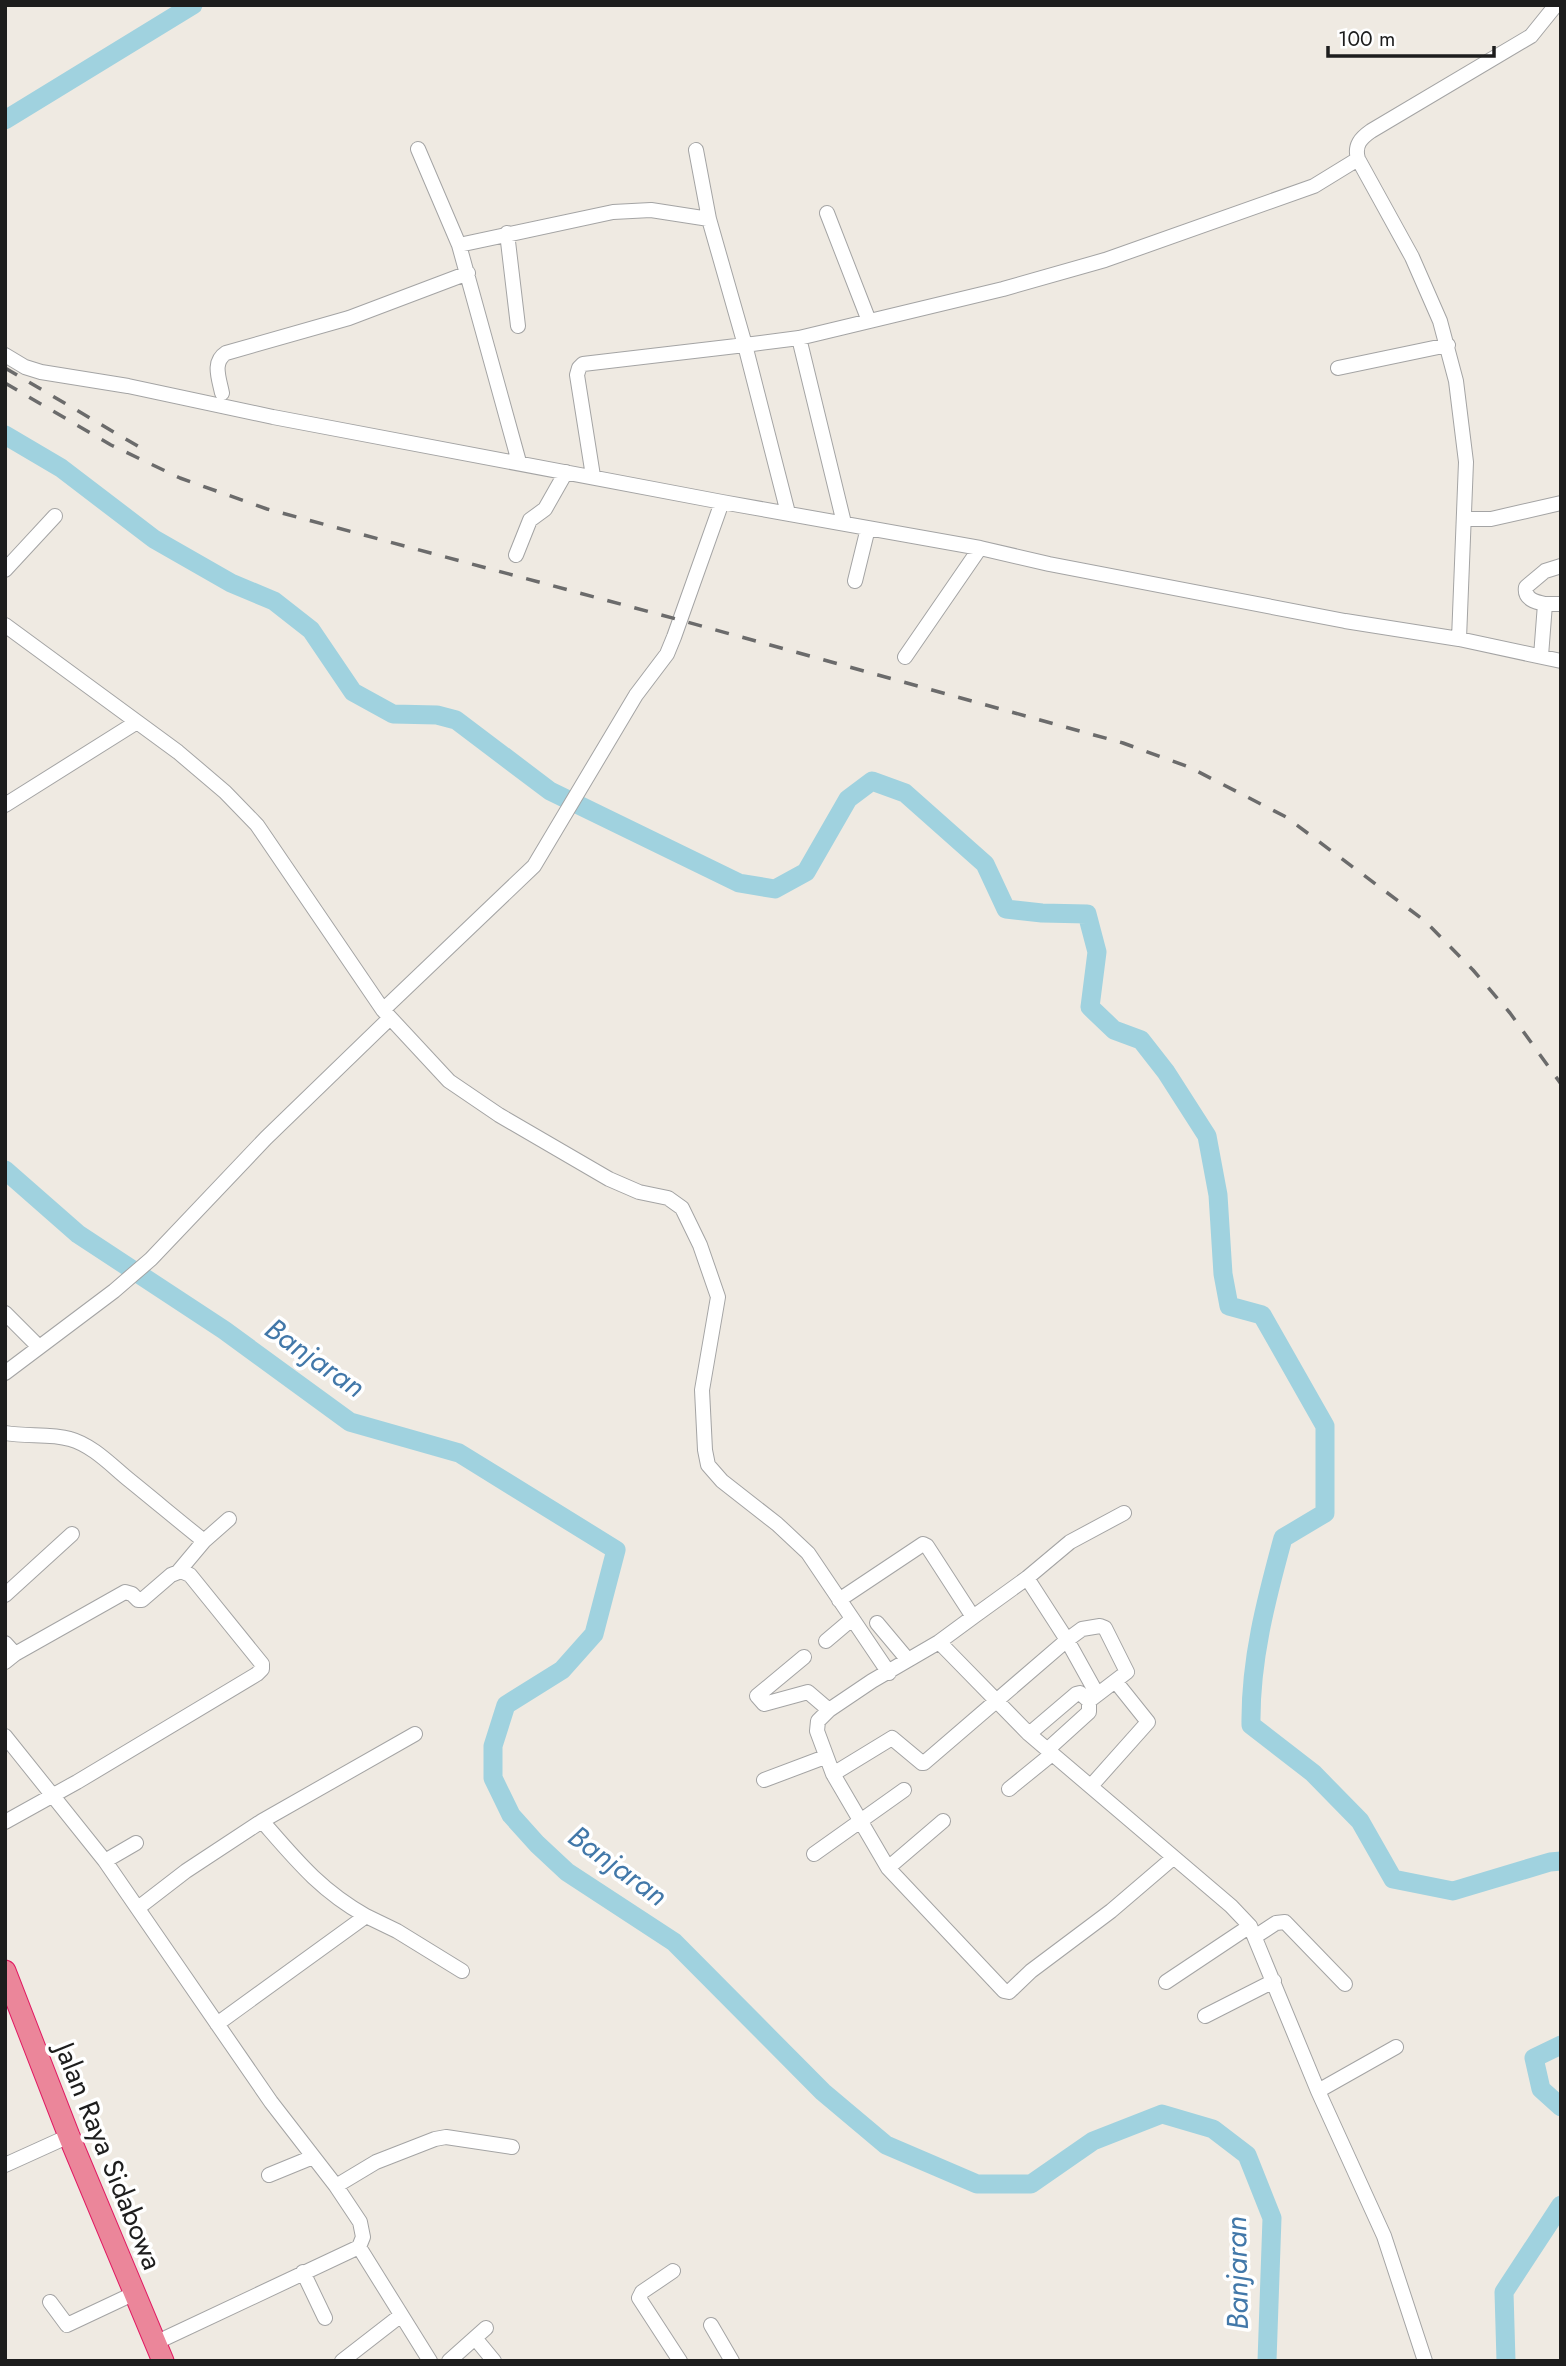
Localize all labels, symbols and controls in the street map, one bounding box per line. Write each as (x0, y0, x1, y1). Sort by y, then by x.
scale bar (1328, 14, 1494, 58)
text: 100 m (1338, 24, 1395, 54)
water label: Banjaran (256, 1307, 374, 1408)
water label: Banjaran (560, 1815, 677, 1916)
street label: Jalan Raya Sidabowa (43, 2033, 173, 2276)
water label: Banjaran (1214, 2216, 1259, 2330)

